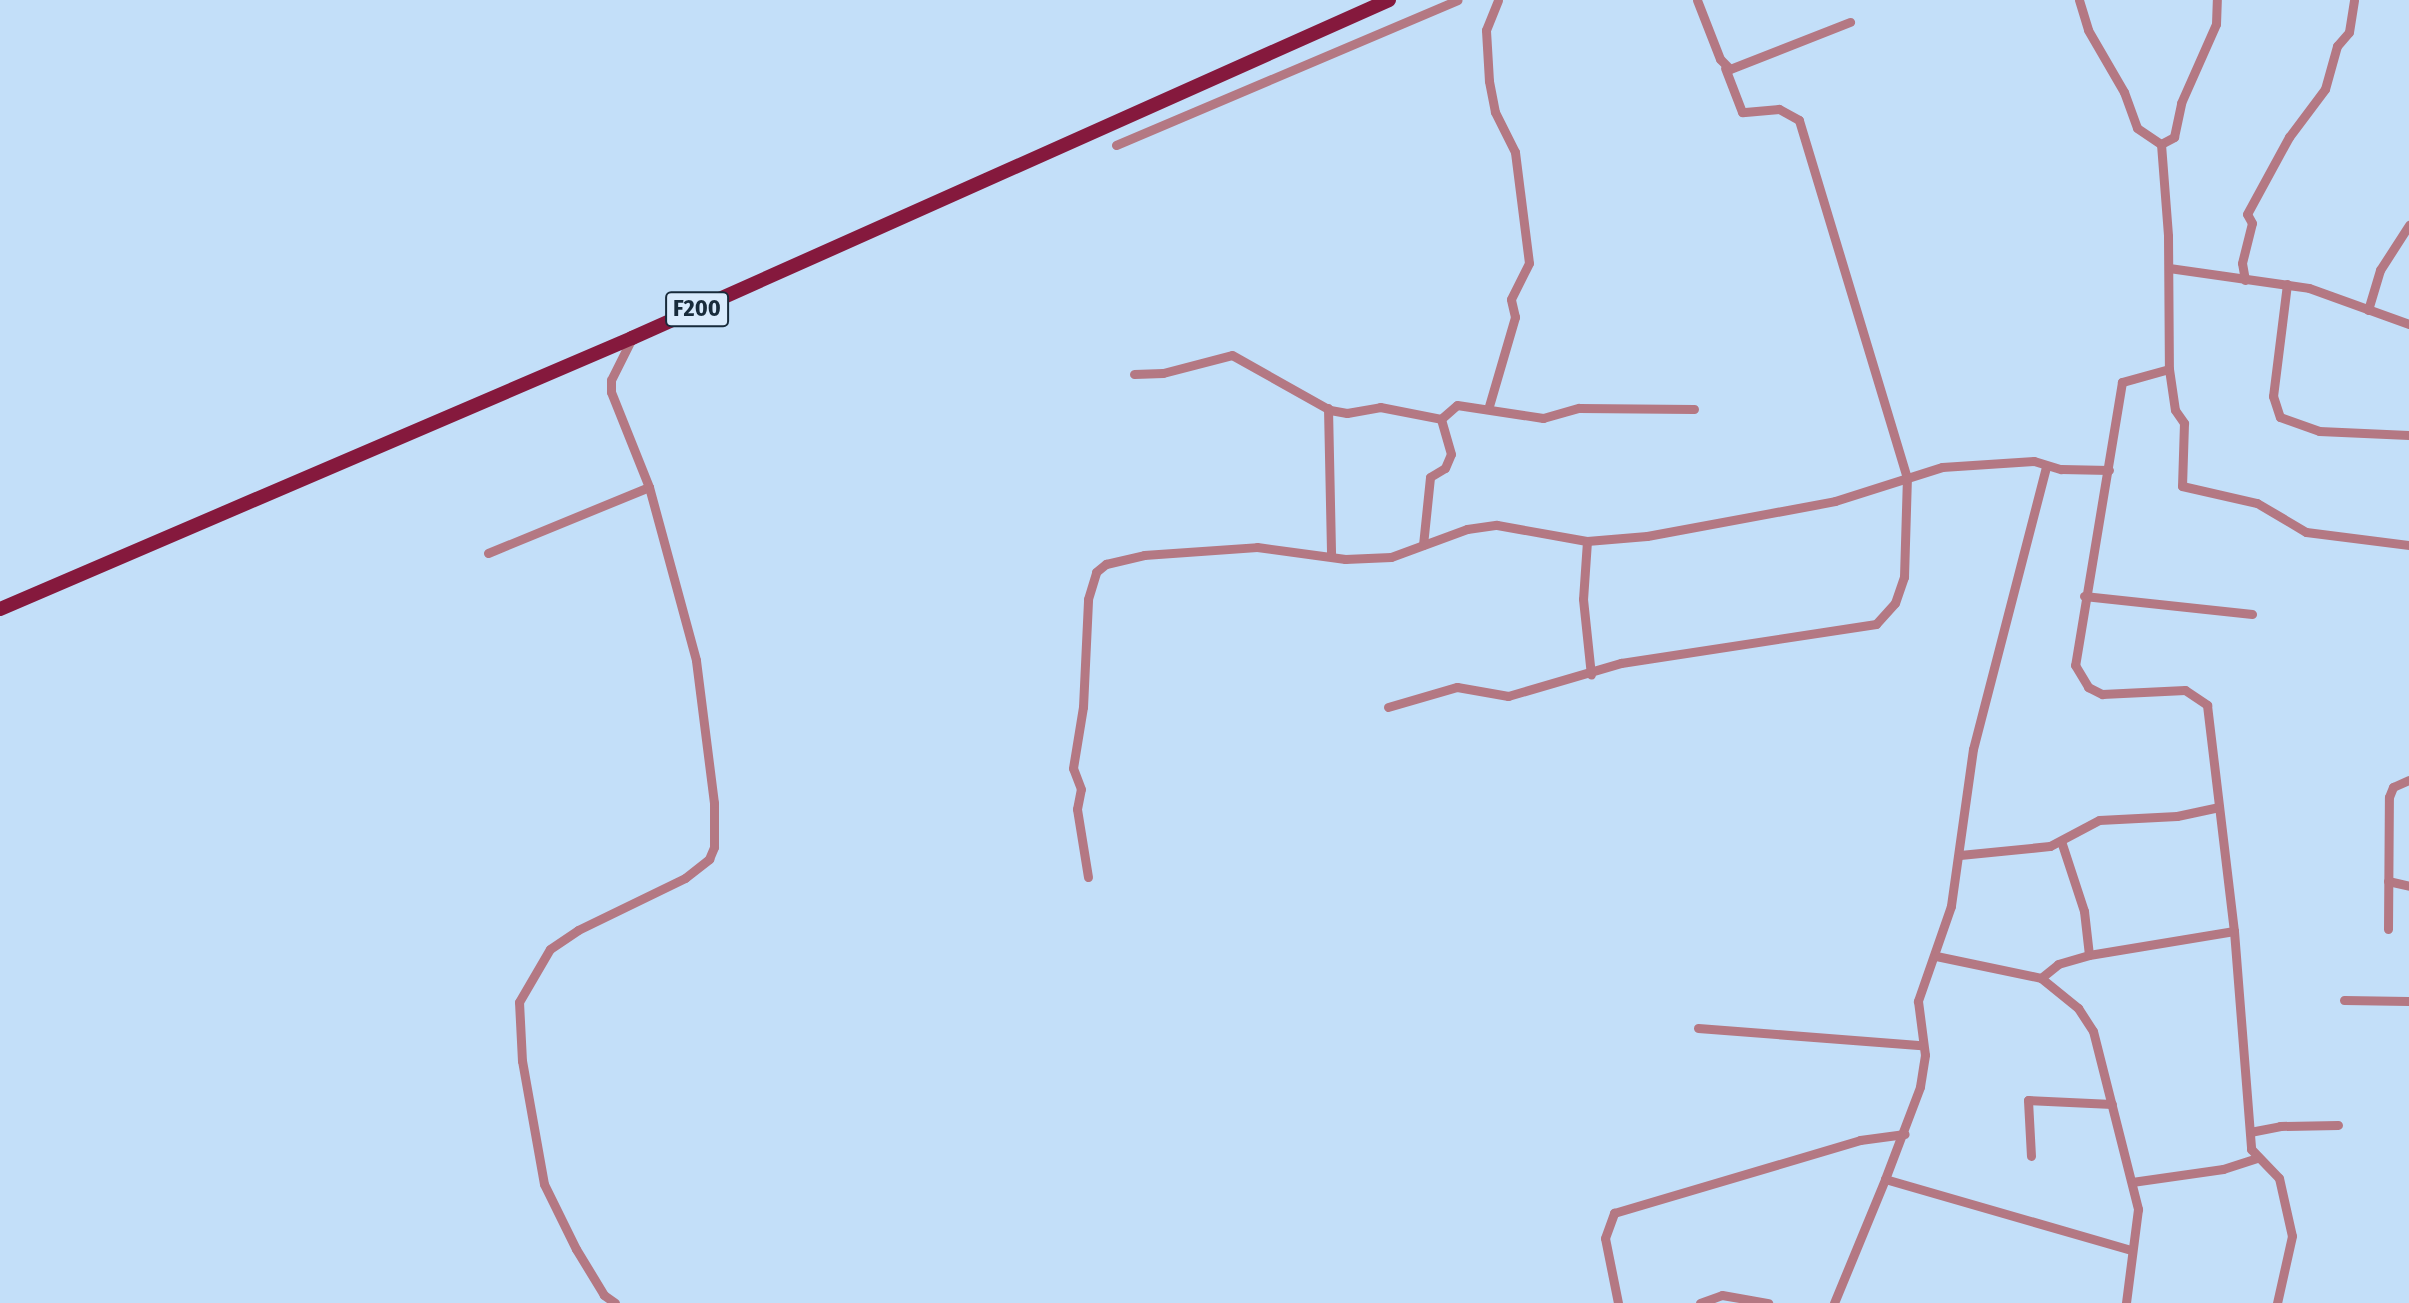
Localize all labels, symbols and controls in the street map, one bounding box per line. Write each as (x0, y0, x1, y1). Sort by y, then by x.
road number: F200 (665, 289, 729, 329)

